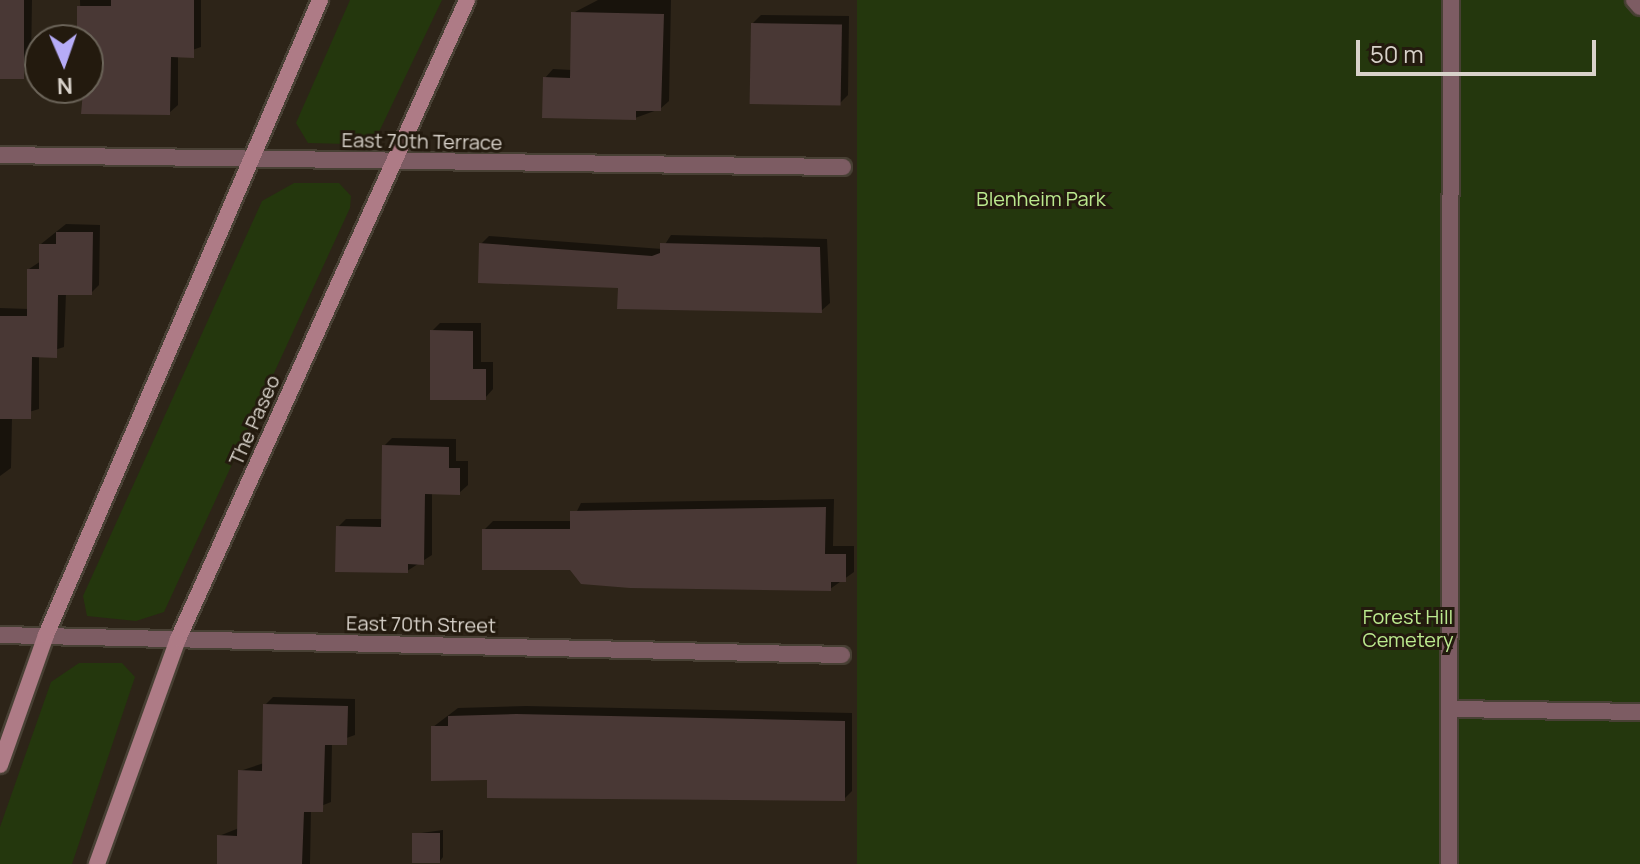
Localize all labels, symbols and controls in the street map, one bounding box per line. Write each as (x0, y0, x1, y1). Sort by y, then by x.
north arrow (24, 24, 104, 104)
scale bar (1360, 24, 1600, 74)
text: 50 m (1370, 37, 1424, 70)
text: N (56, 71, 73, 101)
street label: East 70th Terrace (341, 128, 503, 154)
park label: Blenheim Park (976, 186, 1106, 210)
street label: The Paseo (223, 371, 285, 469)
park label: Forest Hill Cemetery (1362, 605, 1454, 652)
street label: East 70th Street (346, 611, 496, 637)

